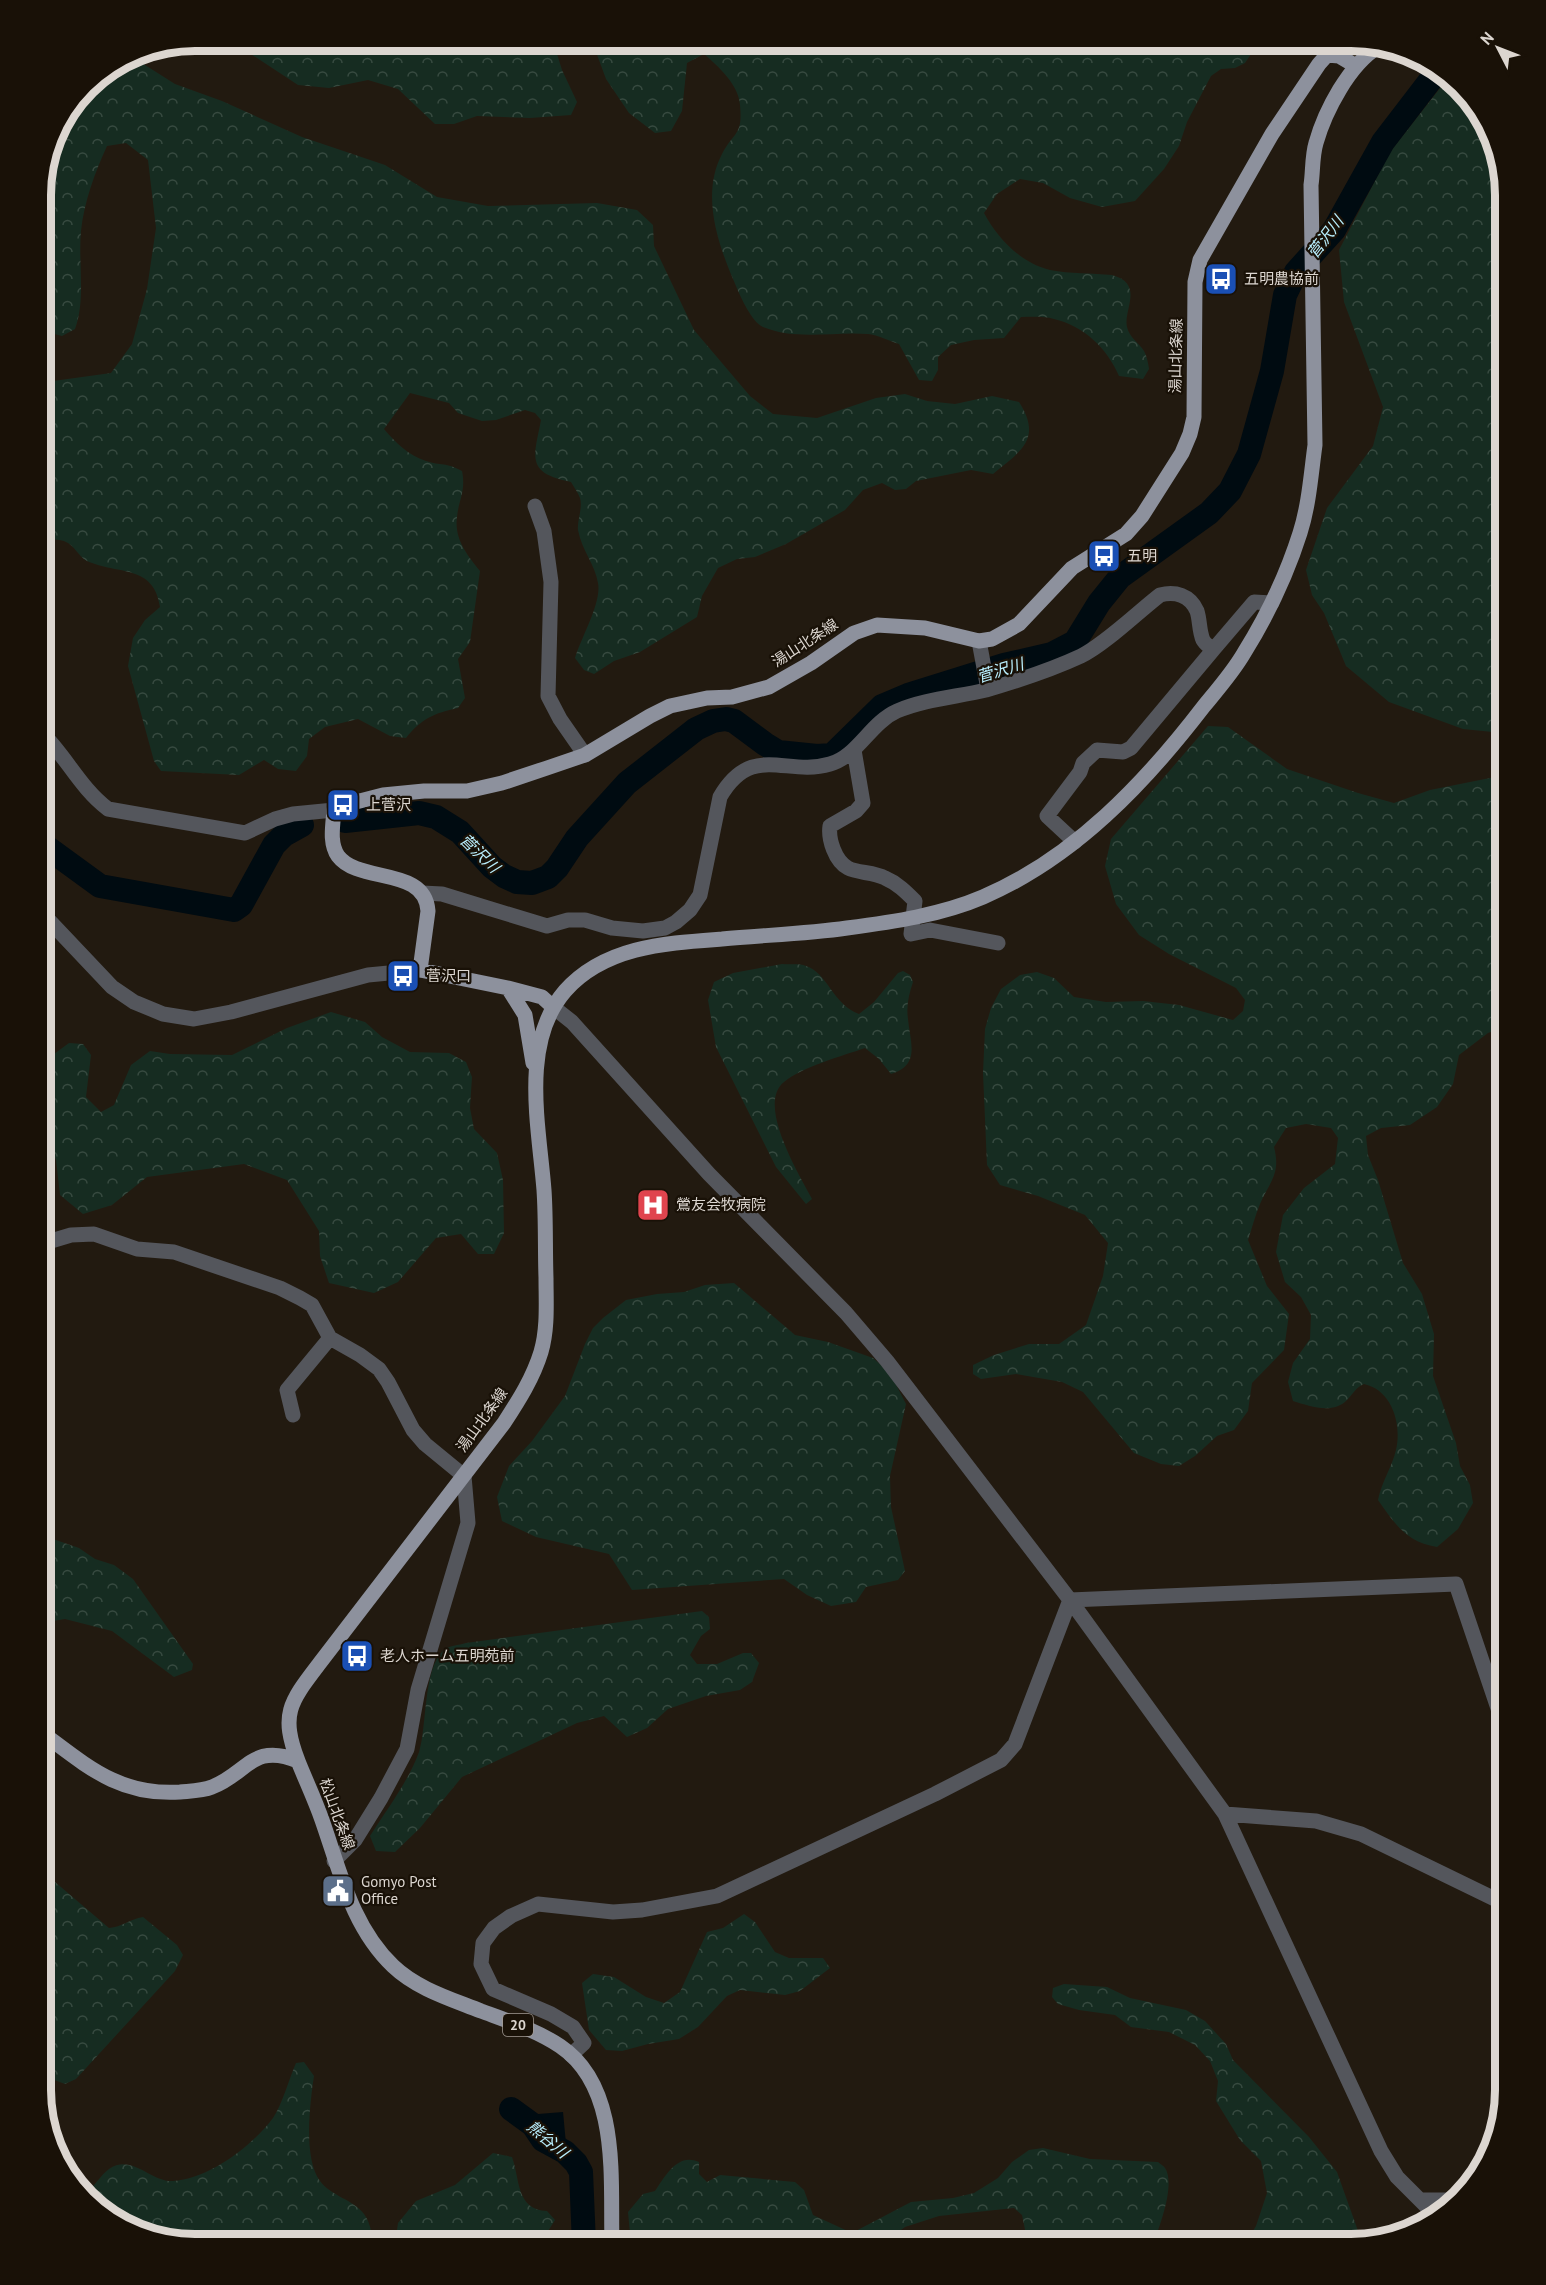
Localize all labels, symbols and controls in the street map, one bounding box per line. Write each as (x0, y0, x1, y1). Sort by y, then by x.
north arrow (1468, 18, 1528, 78)
text: N (1476, 27, 1498, 49)
water label: 菅沢川 (1303, 210, 1349, 262)
bus stop icon: 五明農協前 (1203, 261, 1239, 297)
place label: 五明農協前 (1244, 269, 1319, 288)
street label: 湯山北条線 (1165, 318, 1186, 394)
bus stop icon: 五明 (1086, 538, 1122, 574)
place label: 五明 (1127, 546, 1157, 565)
street label: 湯山北条線 (768, 614, 841, 671)
water label: 菅沢川 (974, 653, 1028, 687)
bus stop icon: 上菅沢 (325, 787, 361, 823)
place label: 上菅沢 (366, 795, 411, 814)
water label: 菅沢川 (456, 829, 506, 878)
bus stop icon: 菅沢口 (385, 958, 421, 994)
place label: 菅沢口 (426, 966, 471, 985)
hospital icon: 鶯友会牧病院 (635, 1187, 671, 1223)
place label: 鶯友会牧病院 (676, 1195, 766, 1214)
street label: 湯山北条線 (452, 1384, 511, 1456)
bus stop icon: 老人ホーム五明苑前 (339, 1638, 375, 1674)
place label: 老人ホーム五明苑前 (380, 1646, 515, 1665)
street label: 松山北条線 (316, 1775, 359, 1852)
place label: Gomyo Post Office (361, 1872, 437, 1908)
public building icon: Gomyo Post Office (320, 1873, 356, 1909)
road number: 20 (503, 2014, 533, 2036)
water label: 熊谷川 (523, 2116, 574, 2163)

